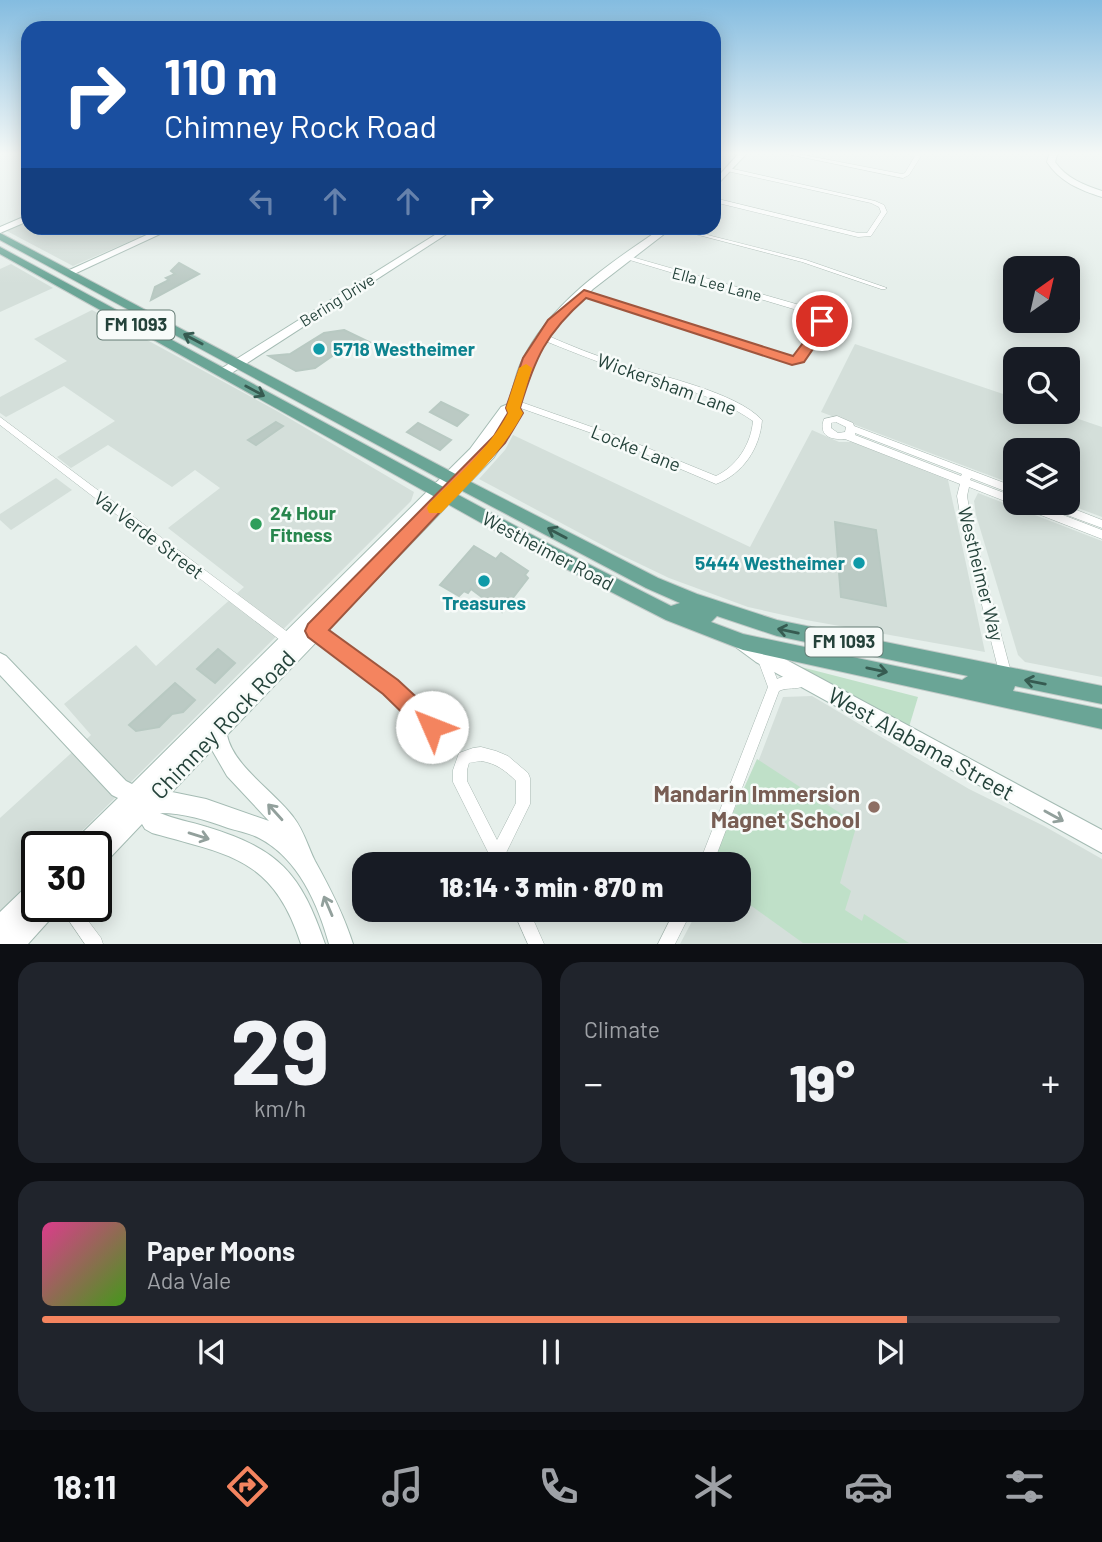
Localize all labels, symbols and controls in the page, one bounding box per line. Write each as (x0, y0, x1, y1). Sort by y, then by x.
text: 110 m (164, 46, 278, 105)
icon: right (49, 49, 140, 140)
text: Chimney Rock Road (164, 106, 437, 144)
icon: left (243, 182, 281, 220)
icon: ahead (316, 182, 354, 220)
icon: ahead (389, 182, 427, 220)
icon: right (462, 182, 500, 220)
north arrow (1003, 256, 1080, 332)
map controls (1003, 256, 1080, 515)
street label: Ella Lee Lane (670, 262, 764, 305)
street label: Bering Drive (296, 269, 378, 330)
pin (792, 291, 852, 351)
icon: arrive (803, 302, 841, 340)
road number: FM 1093 (97, 310, 174, 340)
one-way arrow (183, 331, 204, 345)
place label: 5718 Westheimer (333, 337, 476, 360)
marker: 5718 Westheimer (311, 341, 327, 357)
button: search (1003, 347, 1080, 424)
street label: Wickersham Lane (594, 348, 740, 419)
one-way arrow (244, 384, 265, 398)
street label: Locke Lane (588, 419, 684, 476)
button: layers (1003, 438, 1080, 515)
street label: Val Verde Street (90, 486, 209, 583)
place label: 24 Hour Fitness (270, 501, 337, 546)
street label: Westheimer Way (954, 504, 1009, 644)
street label: Westheimer Road (479, 506, 618, 595)
marker: 24 Hour Fitness (248, 516, 264, 532)
one-way arrow (547, 526, 568, 540)
place label: 5444 Westheimer (695, 551, 846, 574)
marker: 5444 Westheimer (851, 555, 867, 571)
marker: Treasures (476, 573, 492, 589)
place label: Treasures (442, 591, 526, 614)
one-way arrow (777, 623, 800, 637)
road number: FM 1093 (806, 628, 882, 656)
street label: Chimney Rock Road (144, 644, 300, 805)
one-way arrow (865, 663, 888, 677)
one-way arrow (1024, 674, 1047, 688)
street label: West Alabama Street (823, 680, 1020, 806)
position arrow (395, 690, 469, 764)
place label: Mandarin Immersion Magnet School (654, 779, 860, 833)
marker: Mandarin Immersion Magnet School (866, 799, 882, 815)
one-way arrow (267, 803, 283, 821)
one-way arrow (1043, 810, 1064, 823)
one-way arrow (188, 830, 210, 843)
speed limit sign: 30 (21, 831, 112, 922)
text: 18:14 · 3 min · 870 m (440, 871, 663, 902)
one-way arrow (321, 896, 334, 917)
text: 29 (230, 994, 330, 1103)
text: Climate (584, 1015, 660, 1043)
text: 19° (789, 1050, 855, 1112)
text: − (584, 1059, 603, 1105)
text: + (1041, 1059, 1060, 1105)
text: km/h (254, 1094, 306, 1122)
text: Paper Moons (147, 1235, 295, 1266)
text: Ada Vale (147, 1266, 231, 1294)
icon: previous (193, 1333, 231, 1371)
icon: pause (532, 1333, 570, 1371)
icon: next (871, 1333, 909, 1371)
icon: directions (223, 1462, 272, 1511)
icon: music (378, 1462, 427, 1511)
icon: phone (534, 1462, 583, 1511)
icon: climate (689, 1462, 738, 1511)
icon: car (844, 1462, 893, 1511)
icon: filters (1000, 1462, 1049, 1511)
text: 18:11 (53, 1467, 116, 1505)

